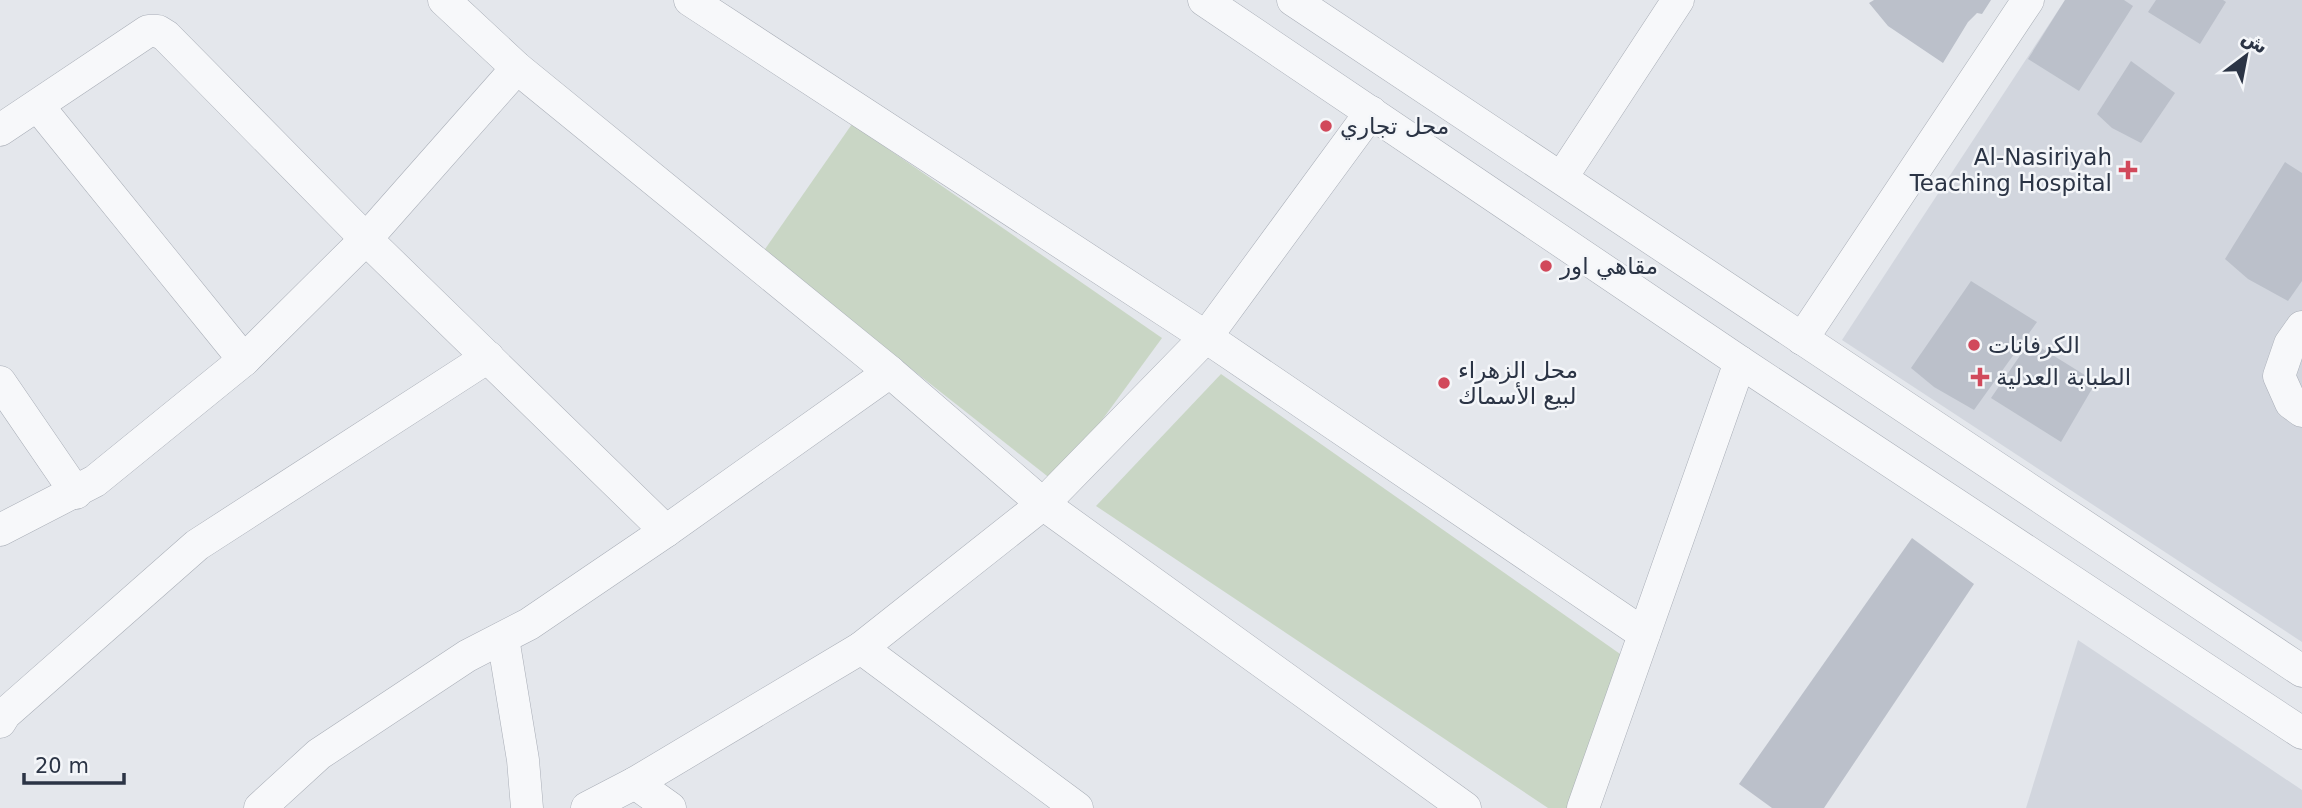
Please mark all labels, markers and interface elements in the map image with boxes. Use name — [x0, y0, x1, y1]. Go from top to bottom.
north arrow — [2211, 21, 2281, 91]
text: ش — [2238, 25, 2272, 59]
place label: محل تجاري — [1340, 113, 1449, 140]
marker: محل تجاري — [1318, 118, 1334, 134]
place label: Al-Nasiriyah Teaching Hospital — [1909, 144, 2112, 196]
marker: Al-Nasiriyah Teaching Hospital — [2118, 160, 2138, 180]
place label: مقاهي اور — [1559, 253, 1658, 280]
marker: مقاهي اور — [1538, 258, 1554, 274]
place label: الكرفانات — [1988, 332, 2080, 359]
marker: الكرفانات — [1966, 337, 1982, 353]
place label: محل الزهراء لبيع الأسماك — [1458, 357, 1578, 410]
place label: الطبابة العدلية — [1996, 364, 2131, 390]
marker: الطبابة العدلية — [1970, 367, 1990, 387]
marker: محل الزهراء لبيع الأسماك — [1436, 375, 1452, 391]
scale bar — [24, 742, 124, 786]
text: 20 m — [35, 754, 89, 778]

